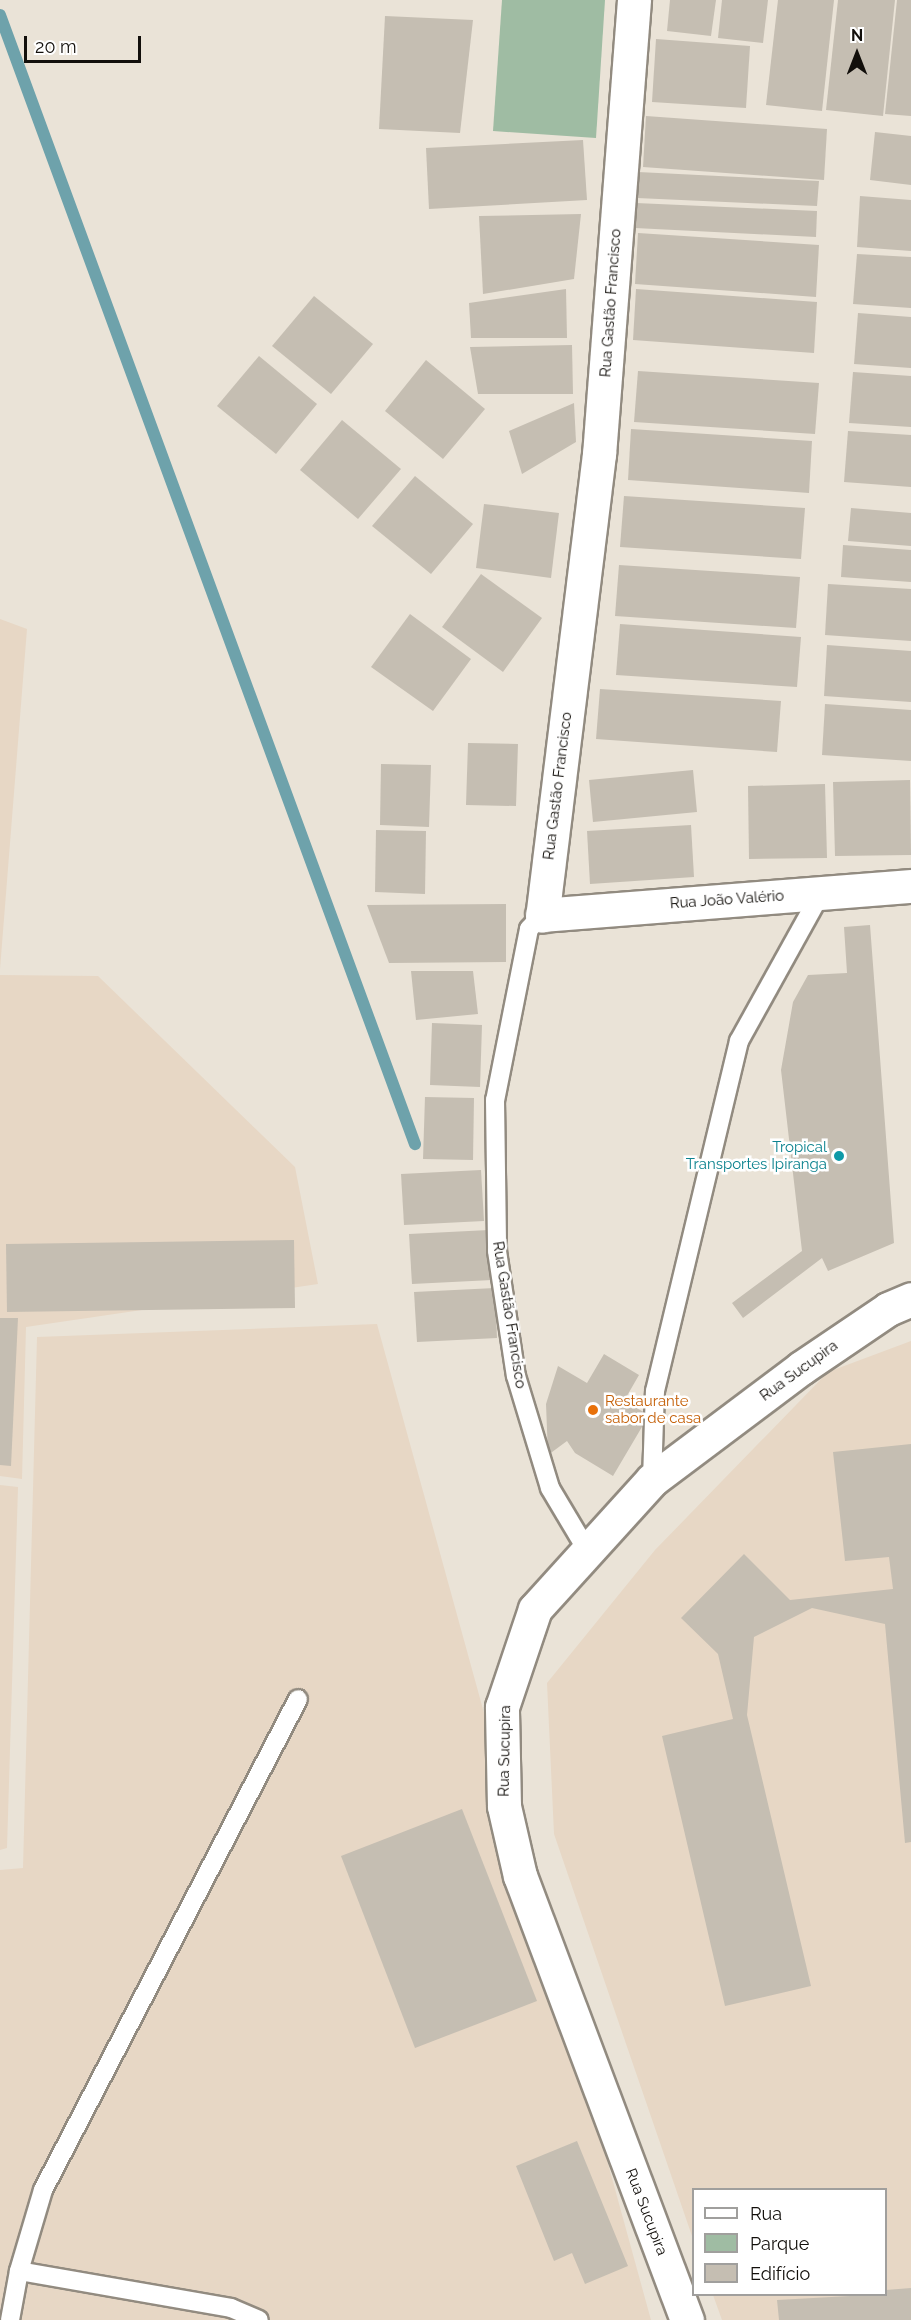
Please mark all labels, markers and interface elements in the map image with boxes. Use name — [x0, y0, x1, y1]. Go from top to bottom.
scale bar — [27, 24, 144, 62]
north arrow — [827, 24, 887, 84]
text: N — [851, 26, 863, 45]
text: 20 m — [35, 36, 77, 57]
street label: Rua Gastão Francisco — [597, 228, 625, 378]
street label: Rua Gastão Francisco — [540, 711, 576, 861]
street label: Rua João Valério — [669, 887, 785, 913]
place label: Tropical Transportes Ipiranga — [686, 1138, 827, 1173]
marker: Tropical Transportes Ipiranga — [832, 1149, 846, 1163]
street label: Rua Gastão Francisco — [488, 1240, 530, 1390]
street label: Rua Sucupira — [757, 1337, 841, 1405]
place label: Restaurante sabor de casa — [605, 1392, 701, 1427]
marker: Restaurante sabor de casa — [586, 1403, 600, 1417]
street label: Rua Sucupira — [495, 1705, 515, 1797]
street label: Rua Sucupira — [621, 2166, 671, 2258]
legend — [692, 2188, 887, 2296]
text: Rua — [750, 2203, 782, 2224]
text: Parque — [750, 2233, 809, 2254]
text: Edifício — [750, 2263, 810, 2284]

